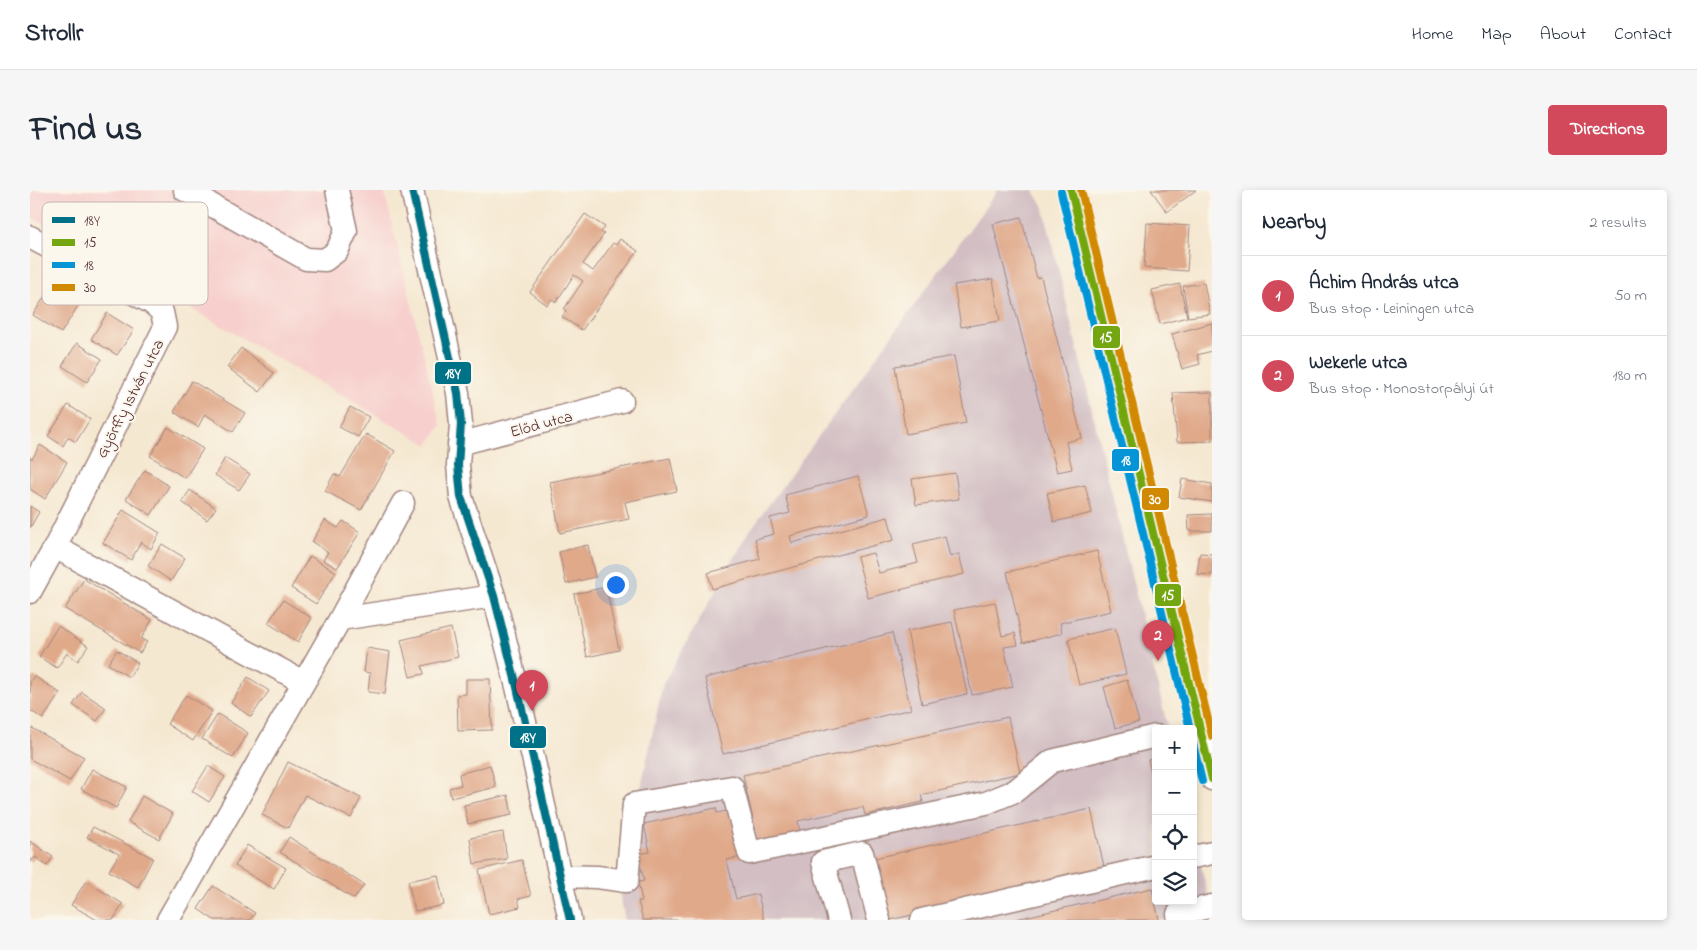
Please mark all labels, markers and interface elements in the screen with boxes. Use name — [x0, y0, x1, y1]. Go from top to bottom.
text: Strollr — [25, 17, 83, 52]
text: Home — [1412, 22, 1453, 48]
text: Map — [1481, 22, 1512, 48]
text: About — [1540, 22, 1586, 48]
text: Contact — [1614, 22, 1672, 48]
text: Find us — [30, 105, 142, 156]
button: Directions — [1548, 105, 1667, 155]
legend — [42, 202, 208, 305]
text: Nearby — [1262, 208, 1326, 238]
text: 18Y — [84, 211, 101, 232]
text: 2 results — [1589, 211, 1647, 235]
text: 15 — [84, 233, 96, 254]
text: 18 — [84, 256, 94, 277]
text: Áchim András utca — [1309, 270, 1459, 297]
text: 30 — [84, 278, 96, 299]
text: 1 — [1275, 284, 1281, 308]
text: 50 m — [1615, 284, 1647, 308]
text: Bus stop · Leiningen utca — [1309, 297, 1474, 321]
line badge: 15 — [1092, 325, 1121, 349]
text: 15 — [1100, 328, 1112, 349]
street label: Györffy István utca — [90, 335, 171, 463]
text: Wekerle utca — [1309, 350, 1407, 377]
line badge: 18Y — [434, 361, 472, 385]
text: 18Y — [445, 364, 462, 385]
text: 2 — [1274, 364, 1282, 388]
text: 180 m — [1613, 364, 1647, 388]
text: Bus stop · Monostorpályi út — [1309, 377, 1494, 401]
street label: Előd utca — [508, 405, 575, 445]
line badge: 18 — [1111, 448, 1140, 472]
text: 18 — [1121, 451, 1132, 472]
line badge: 30 — [1141, 487, 1170, 511]
text: 30 — [1148, 490, 1161, 511]
your location — [603, 572, 629, 598]
line badge: 15 — [1154, 583, 1182, 607]
text: 15 — [1162, 586, 1174, 607]
pin: 2 — [1142, 620, 1174, 661]
pin: 1 — [516, 670, 548, 711]
line badge: 18Y — [509, 725, 547, 749]
map controls — [1152, 725, 1197, 905]
button: + — [1152, 725, 1197, 770]
text: 18Y — [520, 728, 537, 749]
button: − — [1152, 770, 1197, 815]
button: locate — [1152, 815, 1197, 860]
button: layers — [1152, 860, 1197, 905]

